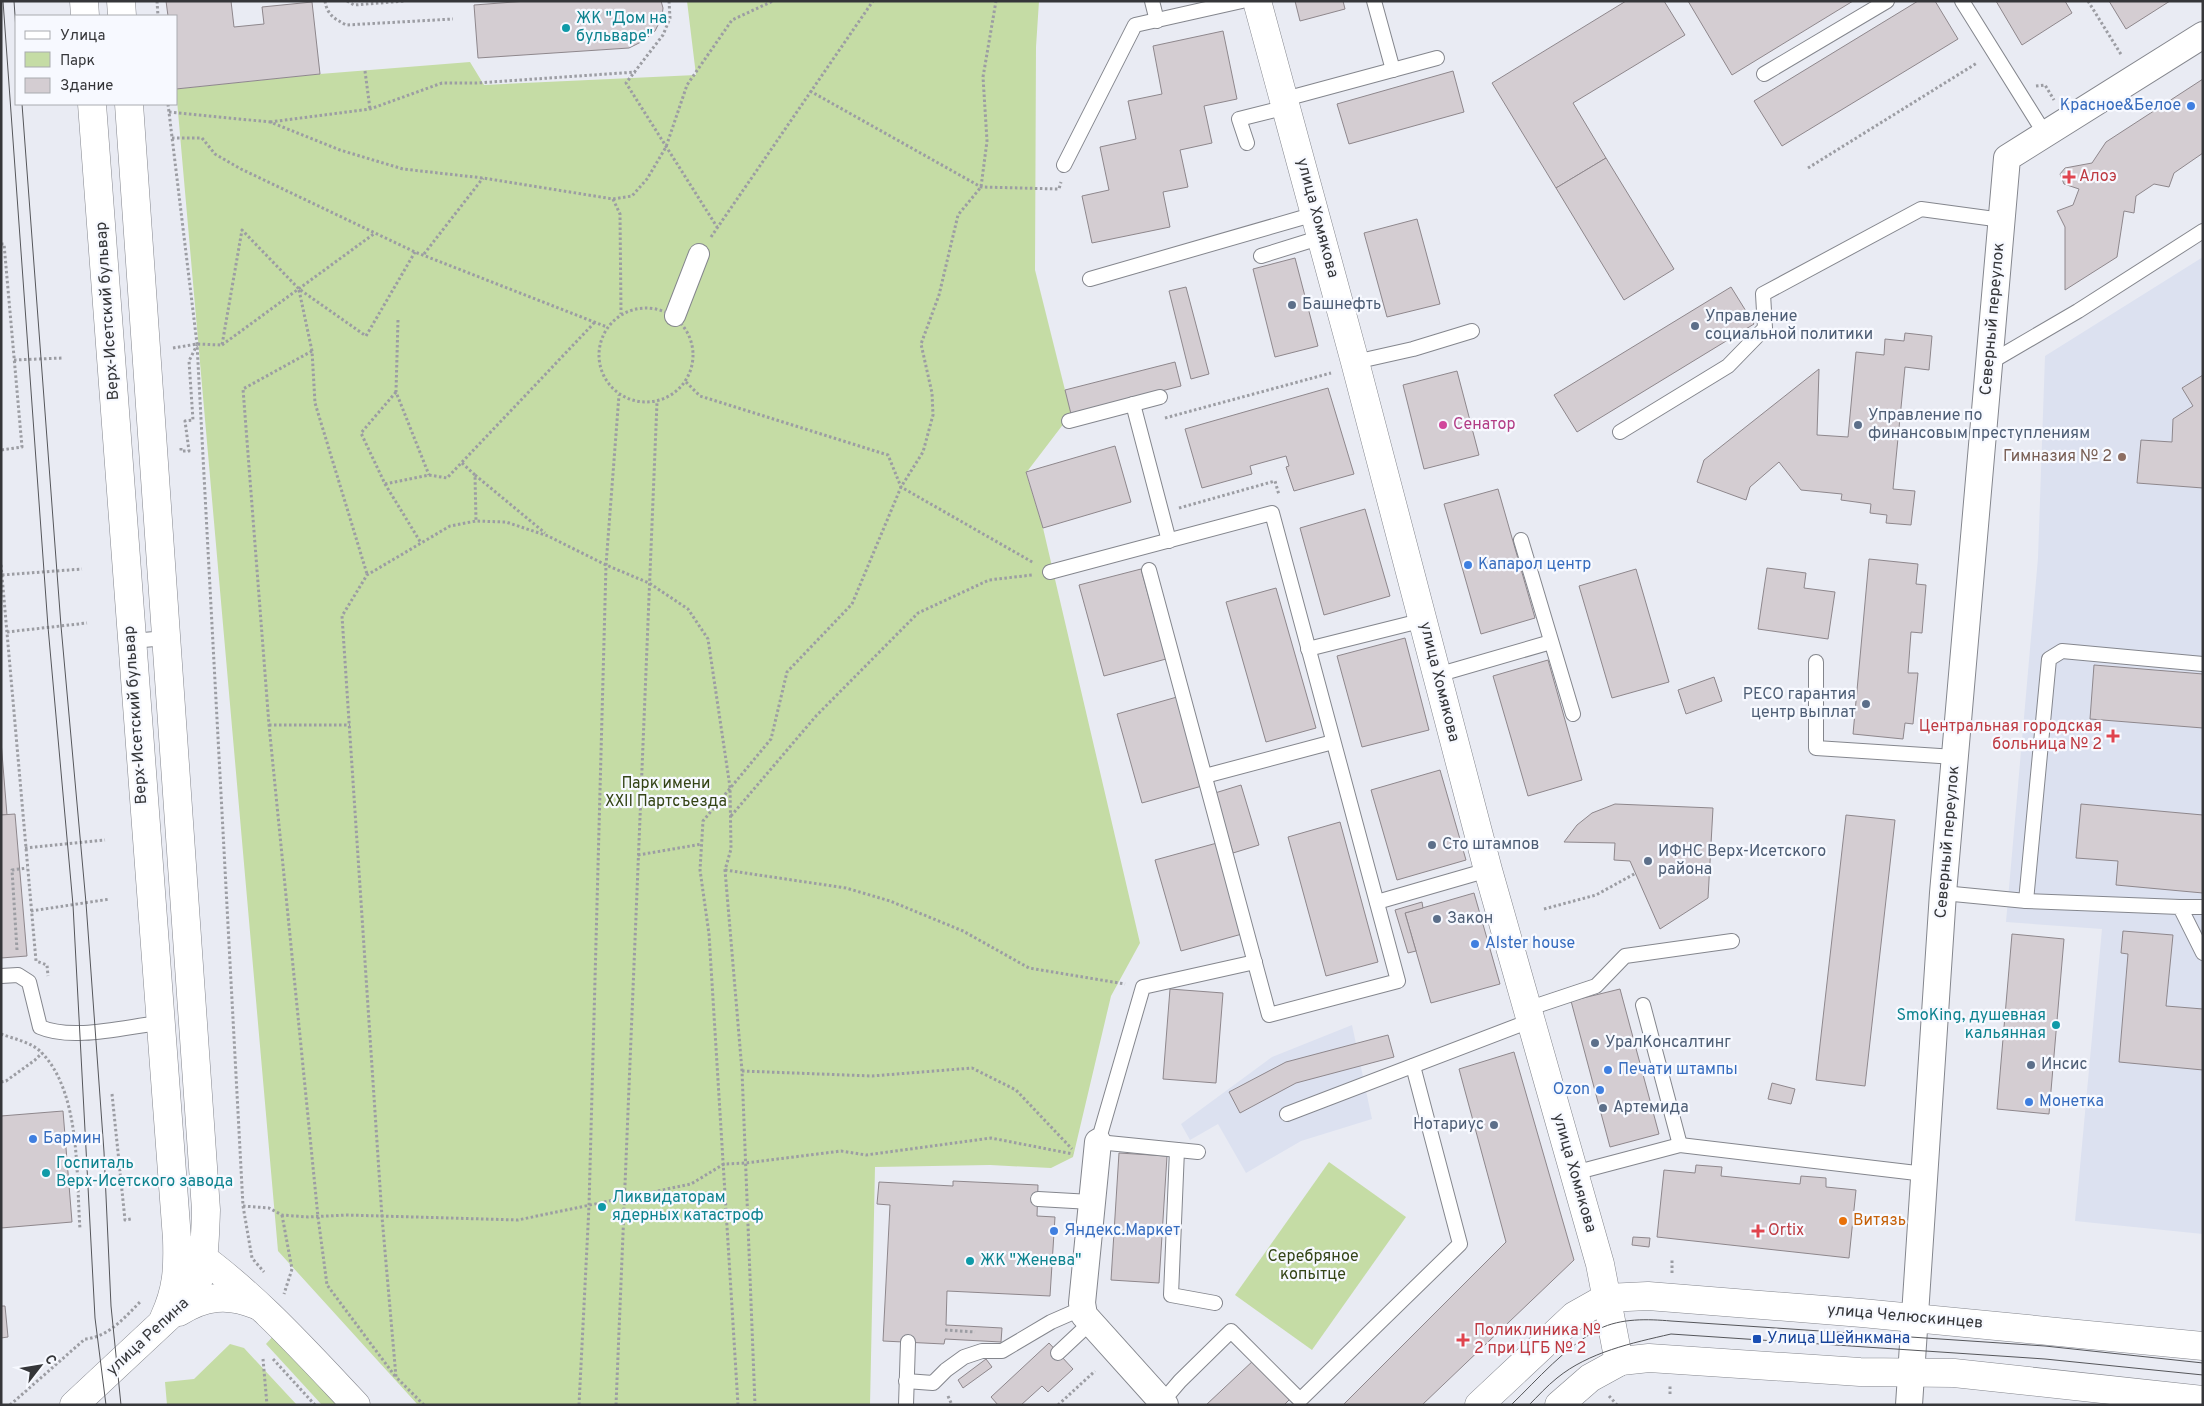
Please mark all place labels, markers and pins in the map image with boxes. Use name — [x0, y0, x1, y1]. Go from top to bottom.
place label: ЖК "Дом на бульваре" — [576, 9, 667, 47]
marker: ЖК "Дом на бульваре" — [560, 22, 572, 34]
place label: Красное&Белое — [2060, 96, 2181, 116]
marker: Красное&Белое — [2185, 100, 2197, 112]
place label: Алоэ — [2079, 167, 2117, 187]
marker: Алоэ — [2063, 171, 2075, 183]
place label: Башнефть — [1302, 295, 1381, 315]
marker: Башнефть — [1286, 299, 1298, 311]
place label: Управление социальной политики — [1705, 307, 1873, 345]
marker: Управление социальной политики — [1689, 320, 1701, 332]
place label: Управление по финансовым преступлениям — [1868, 406, 2090, 444]
place label: Сенатор — [1453, 415, 1516, 435]
marker: Сенатор — [1437, 419, 1449, 431]
marker: Управление по финансовым преступлениям — [1852, 419, 1864, 431]
place label: Гимназия № 2 — [2003, 447, 2112, 467]
marker: Гимназия № 2 — [2116, 451, 2128, 463]
place label: Капарол центр — [1478, 555, 1591, 575]
marker: Капарол центр — [1462, 559, 1474, 571]
place label: РЕСО гарантия центр выплат — [1743, 685, 1856, 723]
marker: РЕСО гарантия центр выплат — [1860, 698, 1872, 710]
place label: Центральная городская больница № 2 — [1919, 717, 2102, 755]
marker: Центральная городская больница № 2 — [2106, 729, 2120, 743]
place label: Сто штампов — [1442, 835, 1539, 855]
marker: Сто штампов — [1426, 839, 1438, 851]
place label: ИФНС Верх-Исетского района — [1658, 842, 1826, 880]
marker: ИФНС Верх-Исетского района — [1642, 855, 1654, 867]
place label: Закон — [1447, 909, 1493, 929]
marker: Закон — [1431, 913, 1443, 925]
place label: Alster house — [1485, 934, 1575, 954]
marker: Alster house — [1469, 938, 1481, 950]
place label: SmoKing, душевная кальянная — [1896, 1006, 2046, 1044]
marker: SmoKing, душевная кальянная — [2050, 1019, 2062, 1031]
place label: УралКонсалтинг — [1605, 1033, 1731, 1053]
marker: УралКонсалтинг — [1589, 1037, 1601, 1049]
place label: Инсис — [2041, 1055, 2087, 1075]
marker: Инсис — [2025, 1059, 2037, 1071]
place label: Печати штампы — [1618, 1060, 1738, 1080]
marker: Печати штампы — [1602, 1064, 1614, 1076]
place label: Ozon — [1553, 1080, 1590, 1100]
marker: Ozon — [1594, 1084, 1606, 1096]
place label: Монетка — [2039, 1092, 2104, 1112]
marker: Монетка — [2023, 1096, 2035, 1108]
place label: Артемида — [1613, 1098, 1689, 1118]
marker: Артемида — [1597, 1102, 1609, 1114]
place label: Нотариус — [1413, 1115, 1484, 1135]
marker: Нотариус — [1488, 1119, 1500, 1131]
place label: Бармин — [43, 1129, 101, 1149]
marker: Бармин — [27, 1133, 39, 1145]
place label: Госпиталь Верх-Исетского завода — [56, 1154, 233, 1192]
marker: Госпиталь Верх-Исетского завода — [40, 1167, 52, 1179]
place label: Ликвидаторам ядерных катастроф — [612, 1188, 764, 1226]
marker: Ликвидаторам ядерных катастроф — [596, 1201, 608, 1213]
place label: Витязь — [1853, 1211, 1906, 1231]
marker: Витязь — [1837, 1215, 1849, 1227]
place label: Яндекс.Маркет — [1064, 1221, 1180, 1241]
place label: Ortix — [1768, 1221, 1804, 1241]
marker: Яндекс.Маркет — [1048, 1225, 1060, 1237]
marker: Ortix — [1752, 1225, 1764, 1237]
place label: ЖК "Женева" — [980, 1251, 1081, 1271]
marker: ЖК "Женева" — [964, 1255, 976, 1267]
place label: Поликлиника № 2 при ЦГБ № 2 — [1474, 1321, 1601, 1359]
place label: Улица Шейнкмана — [1767, 1329, 1910, 1349]
marker: Поликлиника № 2 при ЦГБ № 2 — [1456, 1333, 1470, 1347]
marker: Улица Шейнкмана — [1751, 1333, 1763, 1345]

